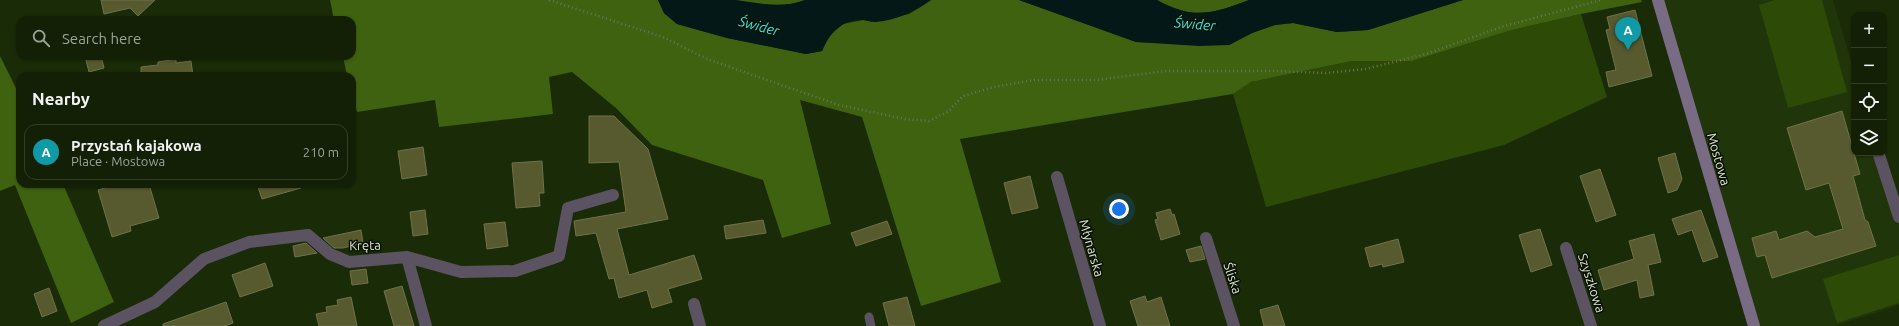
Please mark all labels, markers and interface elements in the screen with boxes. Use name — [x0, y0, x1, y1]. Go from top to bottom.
water label: Świder — [736, 12, 782, 39]
map controls — [1851, 12, 1887, 156]
button: + — [1851, 12, 1887, 48]
water label: Świder — [1173, 13, 1217, 34]
search box — [16, 16, 356, 60]
pin: A — [1615, 17, 1641, 50]
icon: search — [30, 27, 52, 49]
text: Search here — [62, 30, 141, 47]
button: − — [1851, 48, 1887, 84]
button: locate — [1851, 84, 1887, 120]
text: Nearby — [32, 89, 90, 108]
button: layers — [1851, 120, 1887, 156]
street label: Mostowa — [1705, 131, 1733, 187]
text: Przystań kajakowa — [71, 137, 202, 154]
text: A — [41, 145, 51, 159]
text: 210 m — [303, 145, 339, 159]
text: Place · Mostowa — [71, 154, 165, 168]
your location — [1109, 199, 1129, 219]
street label: Młynarska — [1077, 218, 1107, 278]
street label: Kręta — [349, 238, 381, 252]
street label: Szyszkowa — [1576, 252, 1608, 314]
street label: Śliska — [1221, 260, 1245, 296]

